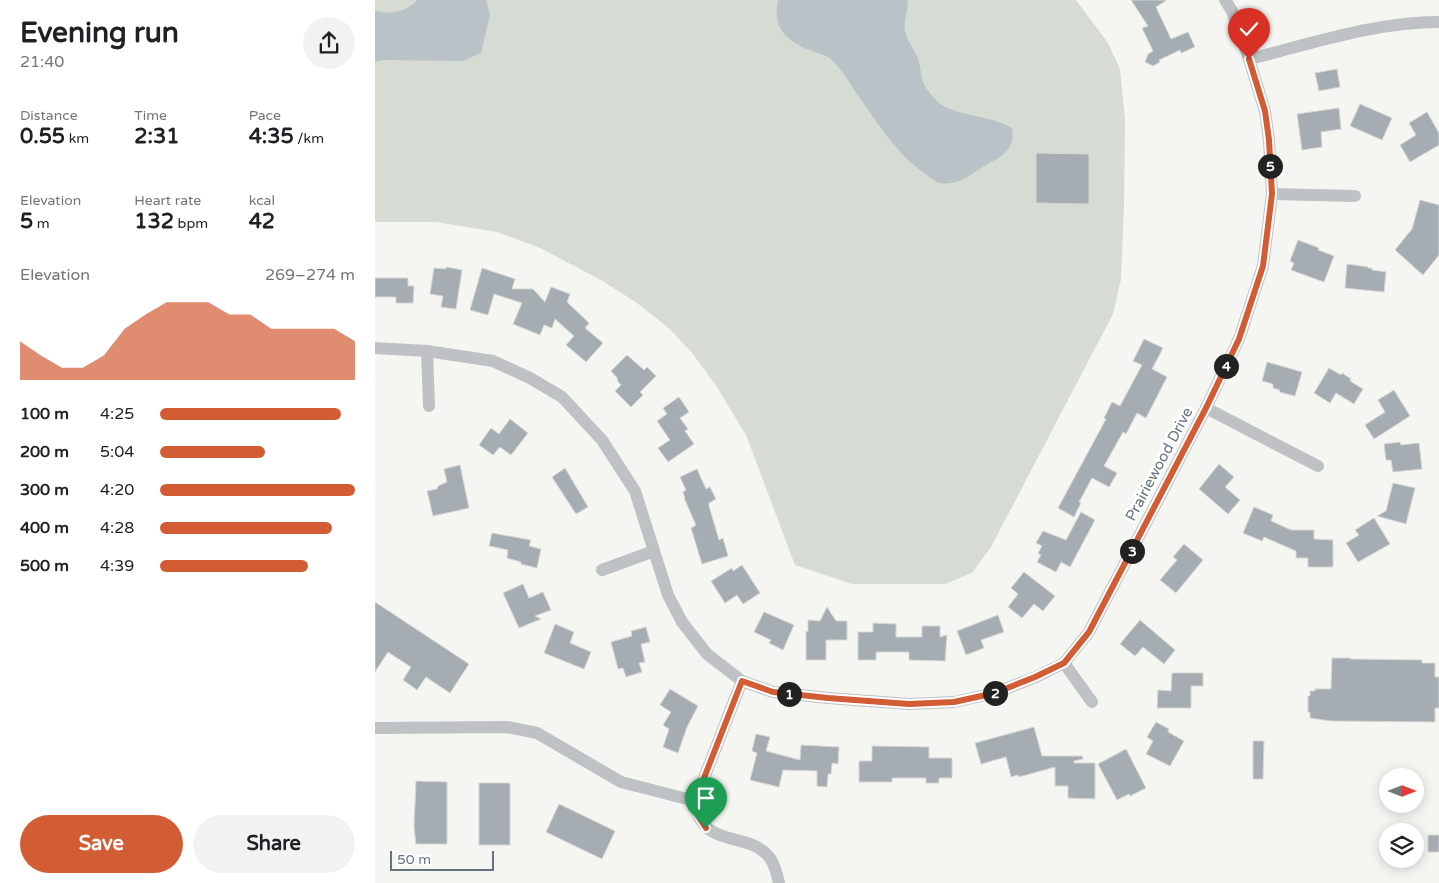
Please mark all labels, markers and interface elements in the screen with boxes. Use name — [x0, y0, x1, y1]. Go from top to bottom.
pin — [1228, 8, 1270, 59]
icon: check — [1235, 15, 1263, 43]
text: Evening run — [20, 16, 179, 50]
button: share — [303, 17, 355, 69]
text: 21:40 — [20, 52, 64, 72]
text: Distance — [20, 107, 78, 124]
text: Time — [134, 107, 167, 124]
text: Pace — [249, 107, 281, 124]
text: 0.55 — [20, 124, 65, 149]
text: 2:31 — [134, 124, 179, 149]
text: 4:35 — [249, 124, 294, 149]
text: km — [65, 130, 89, 147]
text: /km — [294, 130, 324, 147]
pin: 5 — [1257, 154, 1283, 178]
text: 5 — [1266, 158, 1275, 175]
text: Elevation — [20, 192, 81, 209]
text: Heart rate — [134, 192, 201, 209]
text: kcal — [249, 192, 275, 209]
text: 5 — [20, 209, 33, 234]
text: 132 — [134, 209, 174, 234]
text: 42 — [249, 209, 275, 234]
text: m — [33, 215, 50, 232]
text: bpm — [174, 215, 208, 232]
text: Elevation — [20, 265, 90, 285]
text: 269–274 m — [265, 265, 355, 285]
pin: 4 — [1213, 354, 1239, 378]
text: 4 — [1222, 358, 1231, 375]
text: 100 m — [20, 404, 69, 424]
text: 4:25 — [100, 404, 134, 424]
street label: Prairiewood Drive — [1121, 404, 1197, 524]
text: 200 m — [20, 442, 69, 462]
text: 5:04 — [100, 442, 134, 462]
text: 300 m — [20, 480, 69, 500]
text: 4:20 — [100, 480, 134, 500]
text: 400 m — [20, 518, 69, 538]
text: 4:28 — [100, 518, 134, 538]
pin: 3 — [1119, 538, 1145, 564]
text: 3 — [1128, 543, 1137, 560]
text: 500 m — [20, 556, 69, 576]
text: 4:39 — [100, 556, 134, 576]
pin: 2 — [983, 680, 1007, 706]
pin: 1 — [777, 682, 801, 706]
text: 2 — [991, 685, 1000, 702]
text: 1 — [785, 686, 794, 703]
north arrow — [1379, 768, 1424, 812]
map controls — [1379, 768, 1424, 868]
pin — [685, 777, 727, 828]
icon: arrive — [692, 784, 720, 812]
button: Save — [20, 815, 183, 873]
button: Share — [193, 815, 355, 873]
button: layers — [1379, 823, 1424, 868]
scale bar — [390, 848, 494, 871]
text: 50 m — [397, 851, 431, 868]

